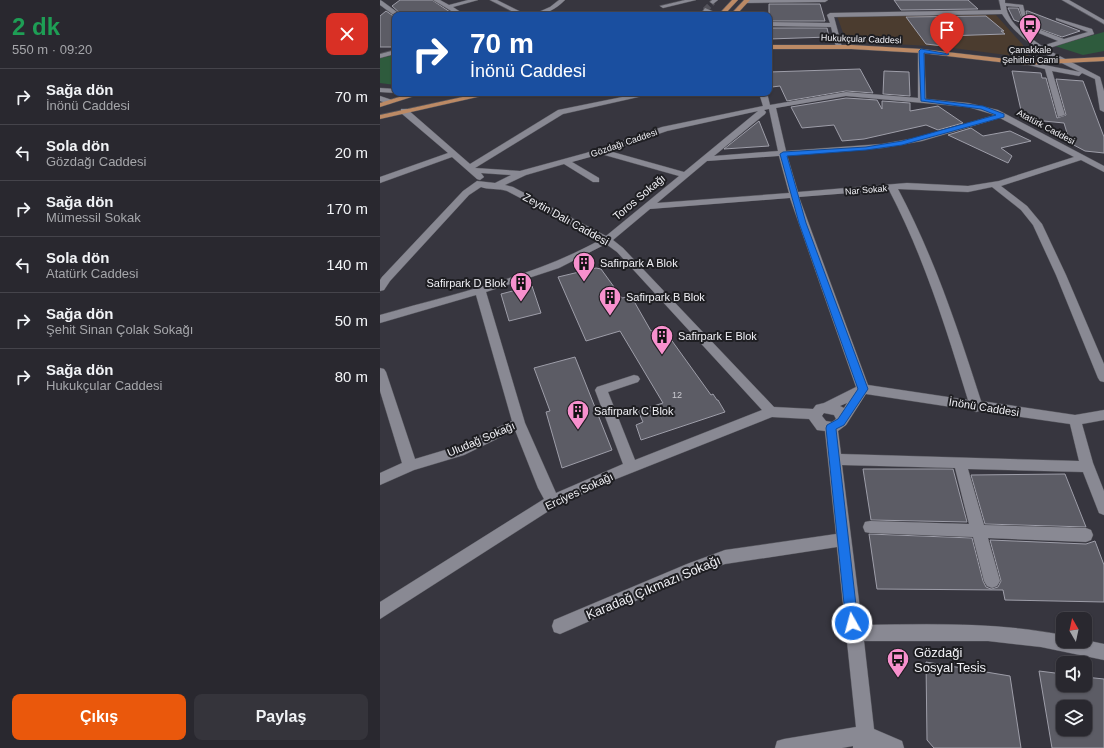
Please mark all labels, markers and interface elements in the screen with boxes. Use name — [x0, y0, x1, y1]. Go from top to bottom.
bus stop icon: Çanakkale Şehitleri Cami — [1017, 12, 1043, 45]
text: 2 dk — [12, 13, 60, 40]
button: close — [326, 13, 368, 55]
pin — [930, 13, 964, 54]
icon: arrive — [936, 19, 958, 41]
icon: right — [404, 28, 456, 80]
text: 70 m — [470, 28, 534, 59]
street label: Hukukçular Caddesi — [821, 33, 901, 45]
text: 550 m · 09:20 — [12, 42, 92, 57]
place label: Çanakkale Şehitleri Cami — [1002, 45, 1058, 65]
text: İnönü Caddesi — [470, 61, 586, 81]
text: Sağa dön — [46, 81, 114, 98]
icon: right — [12, 86, 34, 108]
text: 70 m — [335, 88, 368, 105]
text: İnönü Caddesi — [46, 98, 130, 113]
street label: Atatürk Caddesi — [1015, 108, 1077, 146]
street label: Gözdağı Caddesi — [589, 127, 659, 159]
text: Sola dön — [46, 137, 109, 154]
icon: left — [12, 142, 34, 164]
text: 20 m — [335, 144, 368, 161]
text: Gözdağı Caddesi — [46, 154, 146, 169]
street label: Toros Sokağı — [611, 172, 667, 222]
street label: Nar Sokak — [845, 183, 888, 197]
street label: Zeytin Dalı Caddesi — [521, 190, 611, 248]
text: Sağa dön — [46, 193, 114, 210]
icon: right — [12, 198, 34, 220]
text: 170 m — [326, 200, 368, 217]
text: Mümessil Sokak — [46, 210, 141, 225]
text: Sola dön — [46, 249, 109, 266]
building icon: Safirpark A Blok — [571, 250, 597, 283]
icon: left — [12, 254, 34, 276]
text: 140 m — [326, 256, 368, 273]
place label: Safirpark A Blok — [600, 257, 678, 269]
text: Atatürk Caddesi — [46, 266, 139, 281]
building icon: Safirpark D Blok — [508, 270, 534, 303]
place label: Safirpark D Blok — [427, 277, 506, 289]
building icon: Safirpark B Blok — [597, 284, 623, 317]
place label: Safirpark B Blok — [626, 291, 705, 303]
text: Sağa dön — [46, 305, 114, 322]
icon: right — [12, 310, 34, 332]
text: 50 m — [335, 312, 368, 329]
text: Şehit Sinan Çolak Sokağı — [46, 322, 193, 337]
building icon: Safirpark E Blok — [649, 323, 675, 356]
place label: Safirpark E Blok — [678, 330, 757, 342]
text: Sağa dön — [46, 361, 114, 378]
icon: right — [12, 366, 34, 388]
text: 80 m — [335, 368, 368, 385]
text: Hukukçular Caddesi — [46, 378, 162, 393]
house number: 12 — [672, 390, 682, 400]
street label: İnönü Caddesi — [948, 396, 1020, 418]
building icon: Safirpark C Blok — [565, 398, 591, 431]
place label: Safirpark C Blok — [594, 405, 674, 417]
street label: Uludağ Sokağı — [445, 419, 517, 459]
street label: Erciyes Sokağı — [543, 470, 615, 512]
street label: Karadağ Çıkmazı Sokağı — [584, 552, 723, 623]
position arrow — [831, 602, 873, 644]
north arrow — [1056, 612, 1092, 648]
map controls — [1056, 612, 1092, 736]
place label: Gözdaği Sosyal Tesi̇s — [914, 645, 987, 675]
bus stop icon: Gözdaği Sosyal Tesi̇s — [885, 646, 911, 679]
button: sound — [1056, 656, 1092, 692]
button: Çıkış — [12, 694, 186, 740]
button: Paylaş — [194, 694, 368, 740]
button: layers — [1056, 700, 1092, 736]

